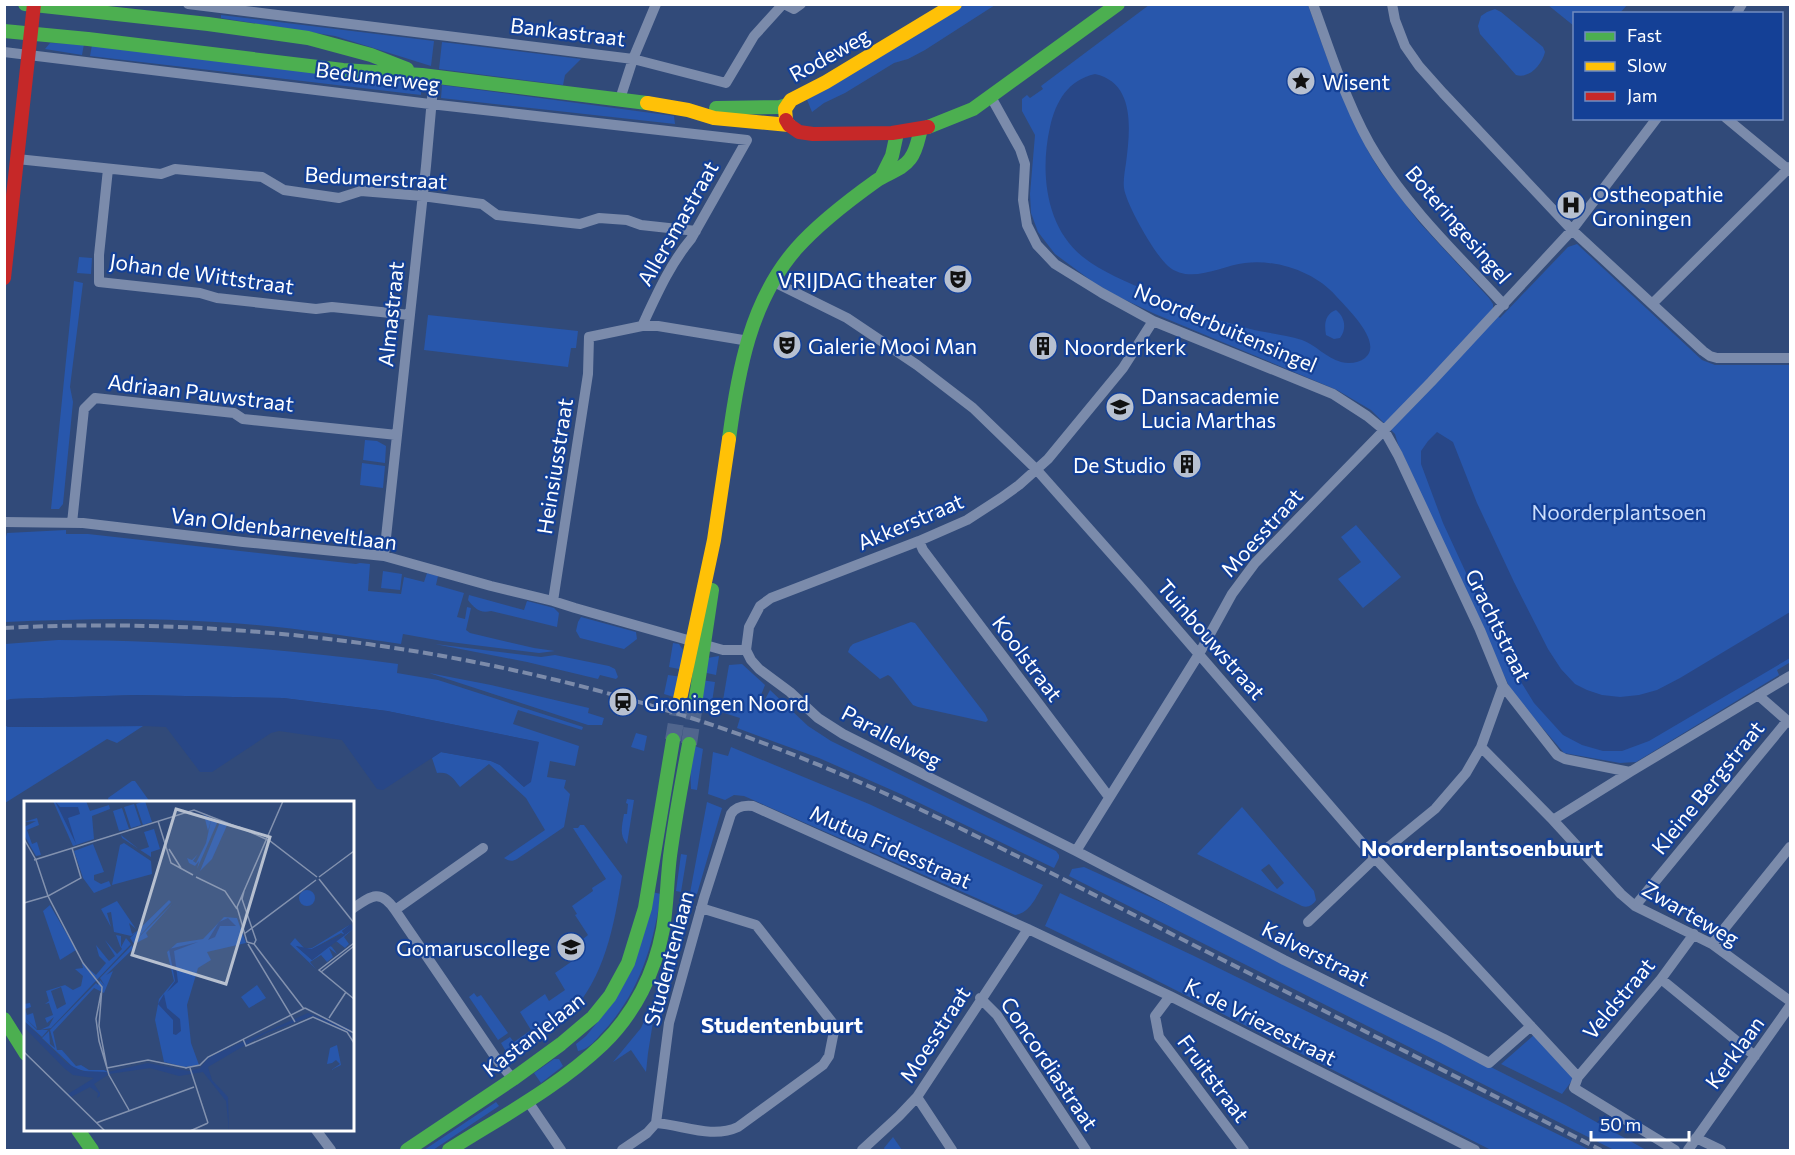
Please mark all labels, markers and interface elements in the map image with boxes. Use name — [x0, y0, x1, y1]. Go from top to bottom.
street label: Bankastraat — [509, 12, 627, 50]
legend — [1573, 12, 1783, 120]
street label: Rodeweg — [785, 22, 873, 86]
text: Fast — [1627, 24, 1662, 46]
text: Slow — [1627, 54, 1667, 76]
street label: Bedumerweg — [314, 56, 442, 96]
place icon: Wisent — [1285, 65, 1317, 97]
place label: Wisent — [1322, 69, 1390, 94]
text: Jam — [1627, 84, 1657, 106]
street label: Allersmastraat — [631, 156, 723, 290]
street label: Boteringesingel — [1401, 160, 1517, 288]
street label: Bedumerstraat — [304, 161, 448, 193]
place label: Ostheopathie Groningen — [1592, 181, 1723, 230]
hospital icon: Ostheopathie Groningen — [1555, 189, 1587, 221]
street label: Johan de Wittstraat — [108, 248, 296, 298]
street label: Almastraat — [372, 260, 408, 368]
theatre icon: VRIJDAG theater — [942, 263, 974, 295]
place label: VRIJDAG theater — [778, 267, 937, 292]
street label: Noorderbuitensingel — [1131, 277, 1321, 377]
theatre icon: Galerie Mooi Man — [771, 329, 803, 361]
building icon: Noorderkerk — [1027, 330, 1059, 362]
place label: Galerie Mooi Man — [808, 333, 977, 358]
place label: Noorderkerk — [1064, 334, 1186, 359]
street label: Adriaan Pauwstraat — [106, 368, 296, 416]
place label: Dansacademie Lucia Marthas — [1141, 383, 1279, 432]
school or university icon: Dansacademie Lucia Marthas — [1104, 391, 1136, 423]
street label: Heinsiusstraat — [531, 396, 577, 536]
building icon: De Studio — [1171, 448, 1203, 480]
place label: De Studio — [1073, 452, 1166, 477]
street label: Moesstraat — [1215, 483, 1307, 581]
street label: Akkerstraat — [853, 487, 967, 555]
park label: Noorderplantsoen — [1531, 499, 1707, 524]
street label: Van Oldenbarneveltlaan — [170, 502, 398, 554]
street label: Grachtstraat — [1461, 564, 1537, 686]
street label: Tuinbouwstraat — [1153, 574, 1271, 704]
street label: Koolstraat — [988, 610, 1068, 706]
station icon: Groningen Noord — [607, 686, 639, 718]
place label: Groningen Noord — [644, 690, 809, 715]
street label: Parallelweg — [838, 699, 946, 773]
street label: Kleine Bergstraat — [1646, 715, 1768, 859]
street label: Mutua Fidesstraat — [806, 799, 976, 893]
inset map — [24, 801, 354, 1131]
district label: Noorderplantsoenbuurt — [1361, 834, 1603, 861]
street label: Zwarteweg — [1638, 875, 1744, 951]
street label: Studentenlaan — [638, 888, 698, 1028]
street label: Kalverstraat — [1258, 915, 1374, 991]
school or university icon: Gomaruscollege — [555, 931, 587, 963]
place label: Gomaruscollege — [396, 935, 550, 960]
street label: Veldstraat — [1577, 952, 1659, 1044]
street label: K. de Vriezestraat — [1181, 972, 1341, 1070]
street label: Moesstraat — [894, 981, 974, 1087]
street label: Kastanjelaan — [477, 987, 589, 1081]
street label: Concordiastraat — [996, 992, 1104, 1134]
district label: Studentenbuurt — [701, 1011, 863, 1038]
street label: Kerklaan — [1699, 1011, 1769, 1093]
street label: Fruitstraat — [1173, 1029, 1255, 1127]
scale bar — [1591, 1104, 1688, 1142]
text: 50 m — [1600, 1113, 1641, 1135]

